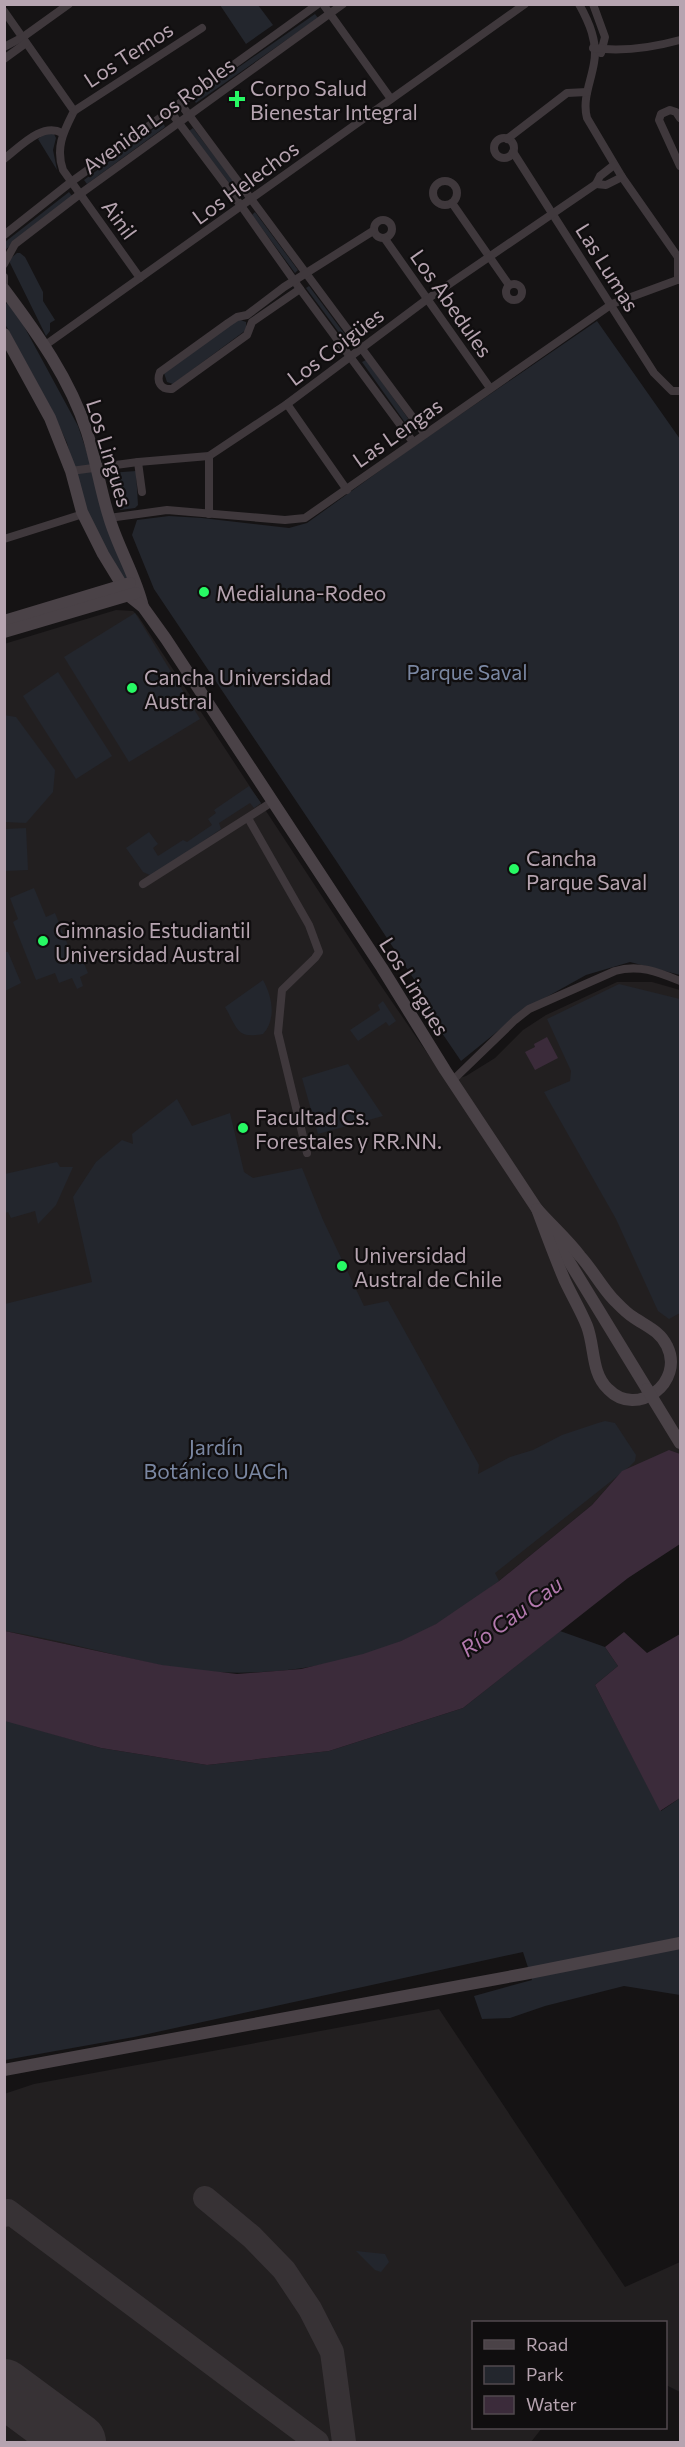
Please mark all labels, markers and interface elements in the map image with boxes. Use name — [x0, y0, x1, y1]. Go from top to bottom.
street label: Los Temos — [79, 16, 177, 92]
street label: Avenida Los Robles — [77, 51, 239, 179]
place label: Corpo Salud Bienestar Integral — [250, 75, 418, 124]
marker: Corpo Salud Bienestar Integral — [228, 90, 246, 108]
street label: Los Helechos — [187, 135, 303, 229]
street label: Ainil — [97, 194, 143, 244]
street label: Las Lumas — [571, 218, 645, 316]
street label: Los Abedules — [406, 244, 498, 362]
street label: Los Coigües — [282, 302, 388, 390]
street label: Las Lengas — [347, 392, 447, 472]
street label: Los Lingues — [82, 396, 138, 510]
place label: Medialuna-Rodeo — [216, 580, 386, 605]
marker: Medialuna-Rodeo — [197, 585, 211, 599]
park label: Parque Saval — [406, 659, 528, 684]
place label: Cancha Universidad Austral — [144, 664, 331, 713]
marker: Cancha Universidad Austral — [125, 681, 139, 695]
place label: Cancha Parque Saval — [526, 845, 647, 894]
marker: Cancha Parque Saval — [507, 862, 521, 876]
place label: Gimnasio Estudiantil Universidad Austral — [55, 917, 251, 966]
street label: Los Lingues — [375, 932, 455, 1040]
marker: Gimnasio Estudiantil Universidad Austral — [36, 934, 50, 948]
place label: Facultad Cs. Forestales y RR.NN. — [255, 1104, 442, 1153]
marker: Facultad Cs. Forestales y RR.NN. — [236, 1121, 250, 1135]
place label: Universidad Austral de Chile — [354, 1242, 502, 1291]
marker: Universidad Austral de Chile — [335, 1259, 349, 1273]
park label: Jardín Botánico UACh — [144, 1434, 288, 1483]
water label: Río Cau Cau — [455, 1570, 567, 1662]
legend — [472, 2321, 667, 2429]
text: Road — [526, 2333, 568, 2355]
text: Park — [526, 2363, 564, 2385]
text: Water — [526, 2393, 577, 2415]

